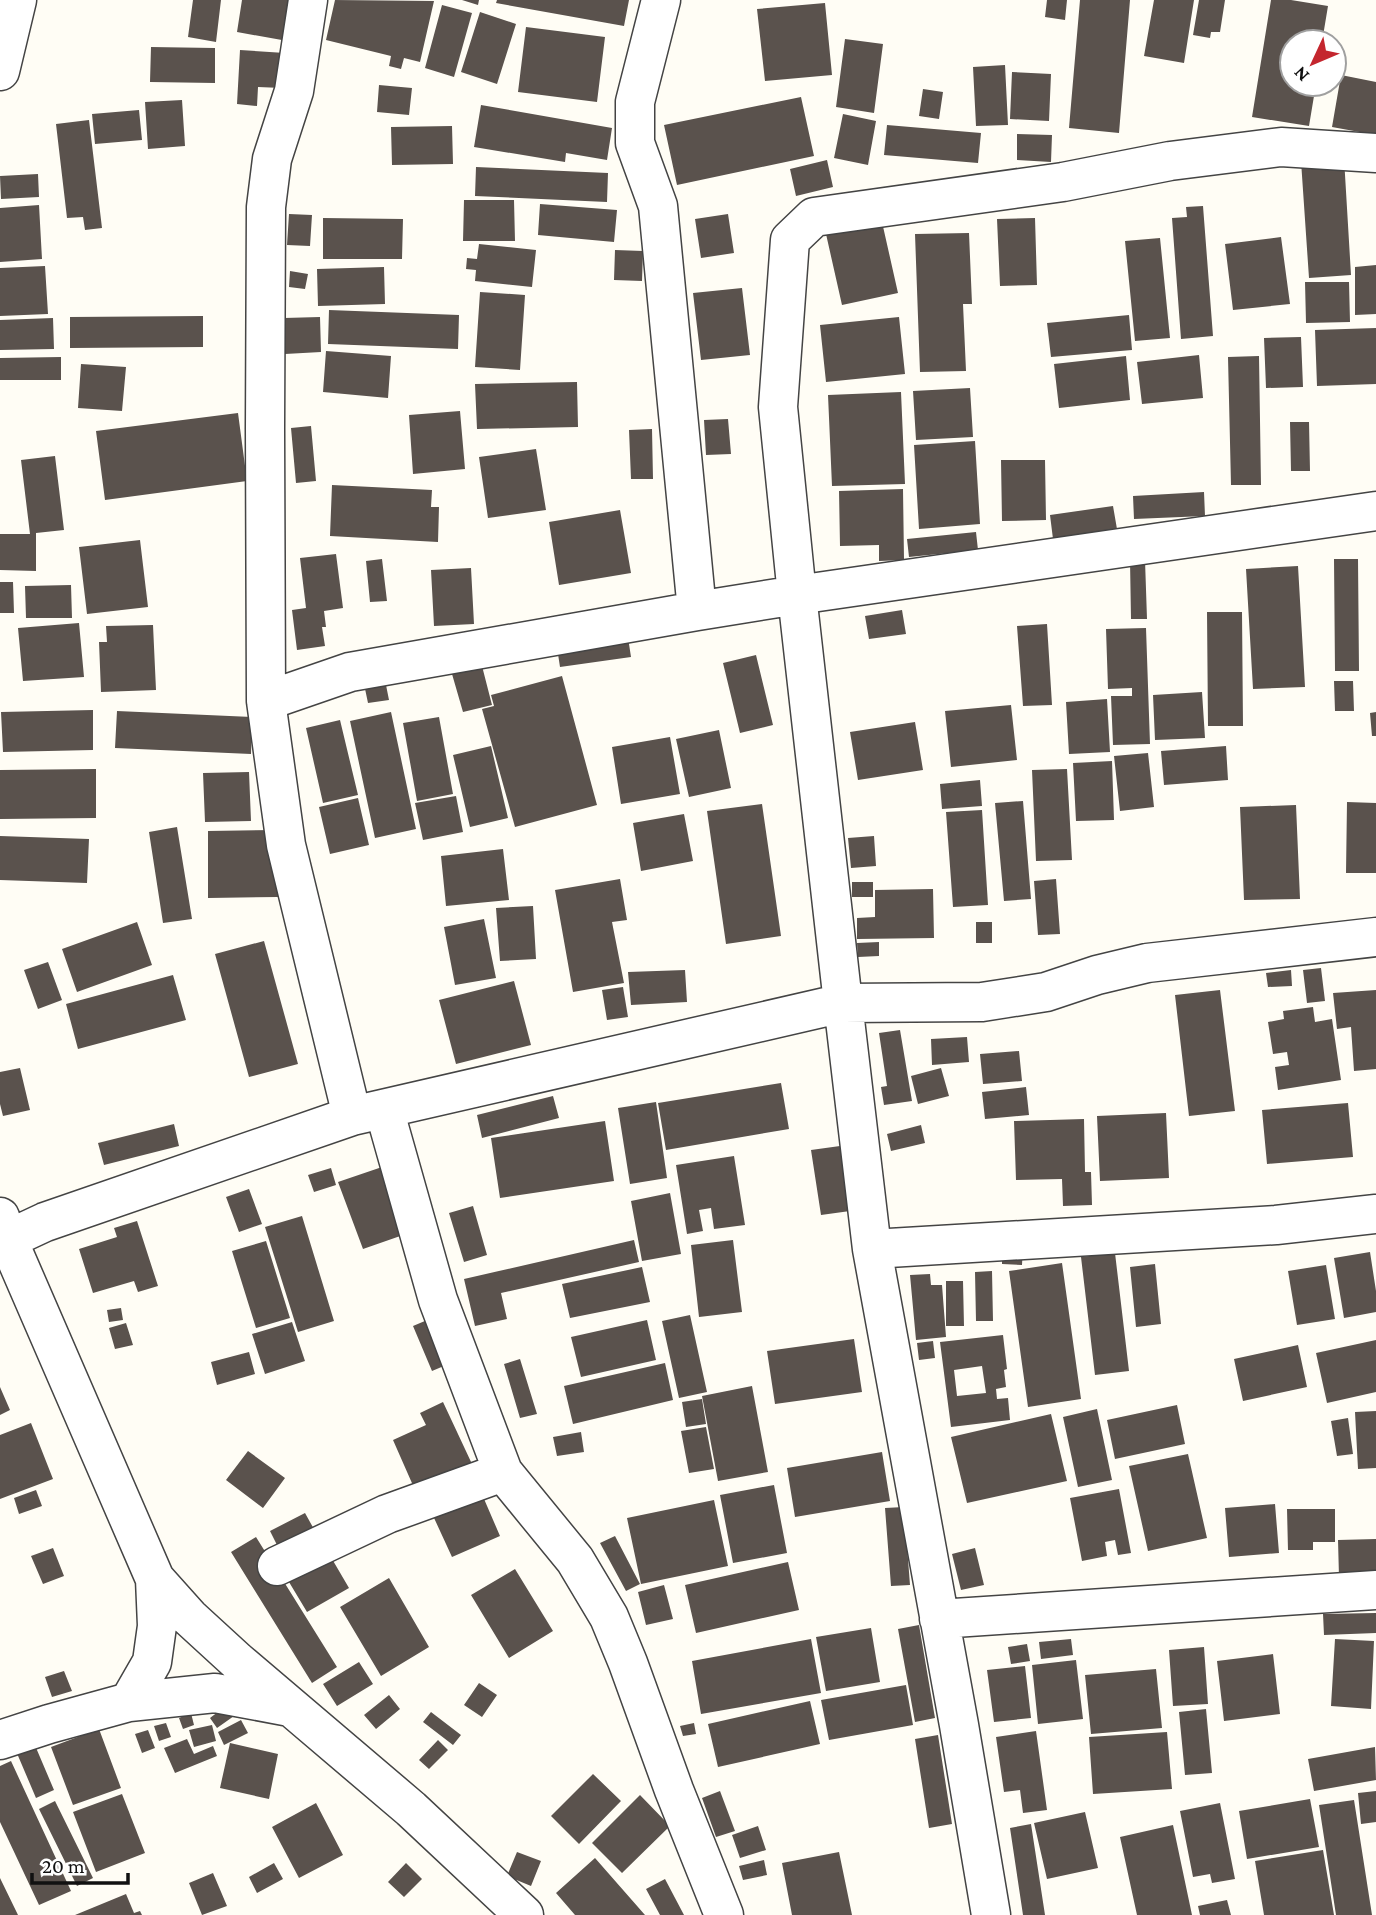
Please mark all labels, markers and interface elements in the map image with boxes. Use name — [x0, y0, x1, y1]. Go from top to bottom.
north arrow — [1278, 28, 1348, 98]
text: N — [1289, 62, 1313, 86]
scale bar — [32, 1842, 128, 1886]
text: 20 m — [42, 1854, 85, 1878]

